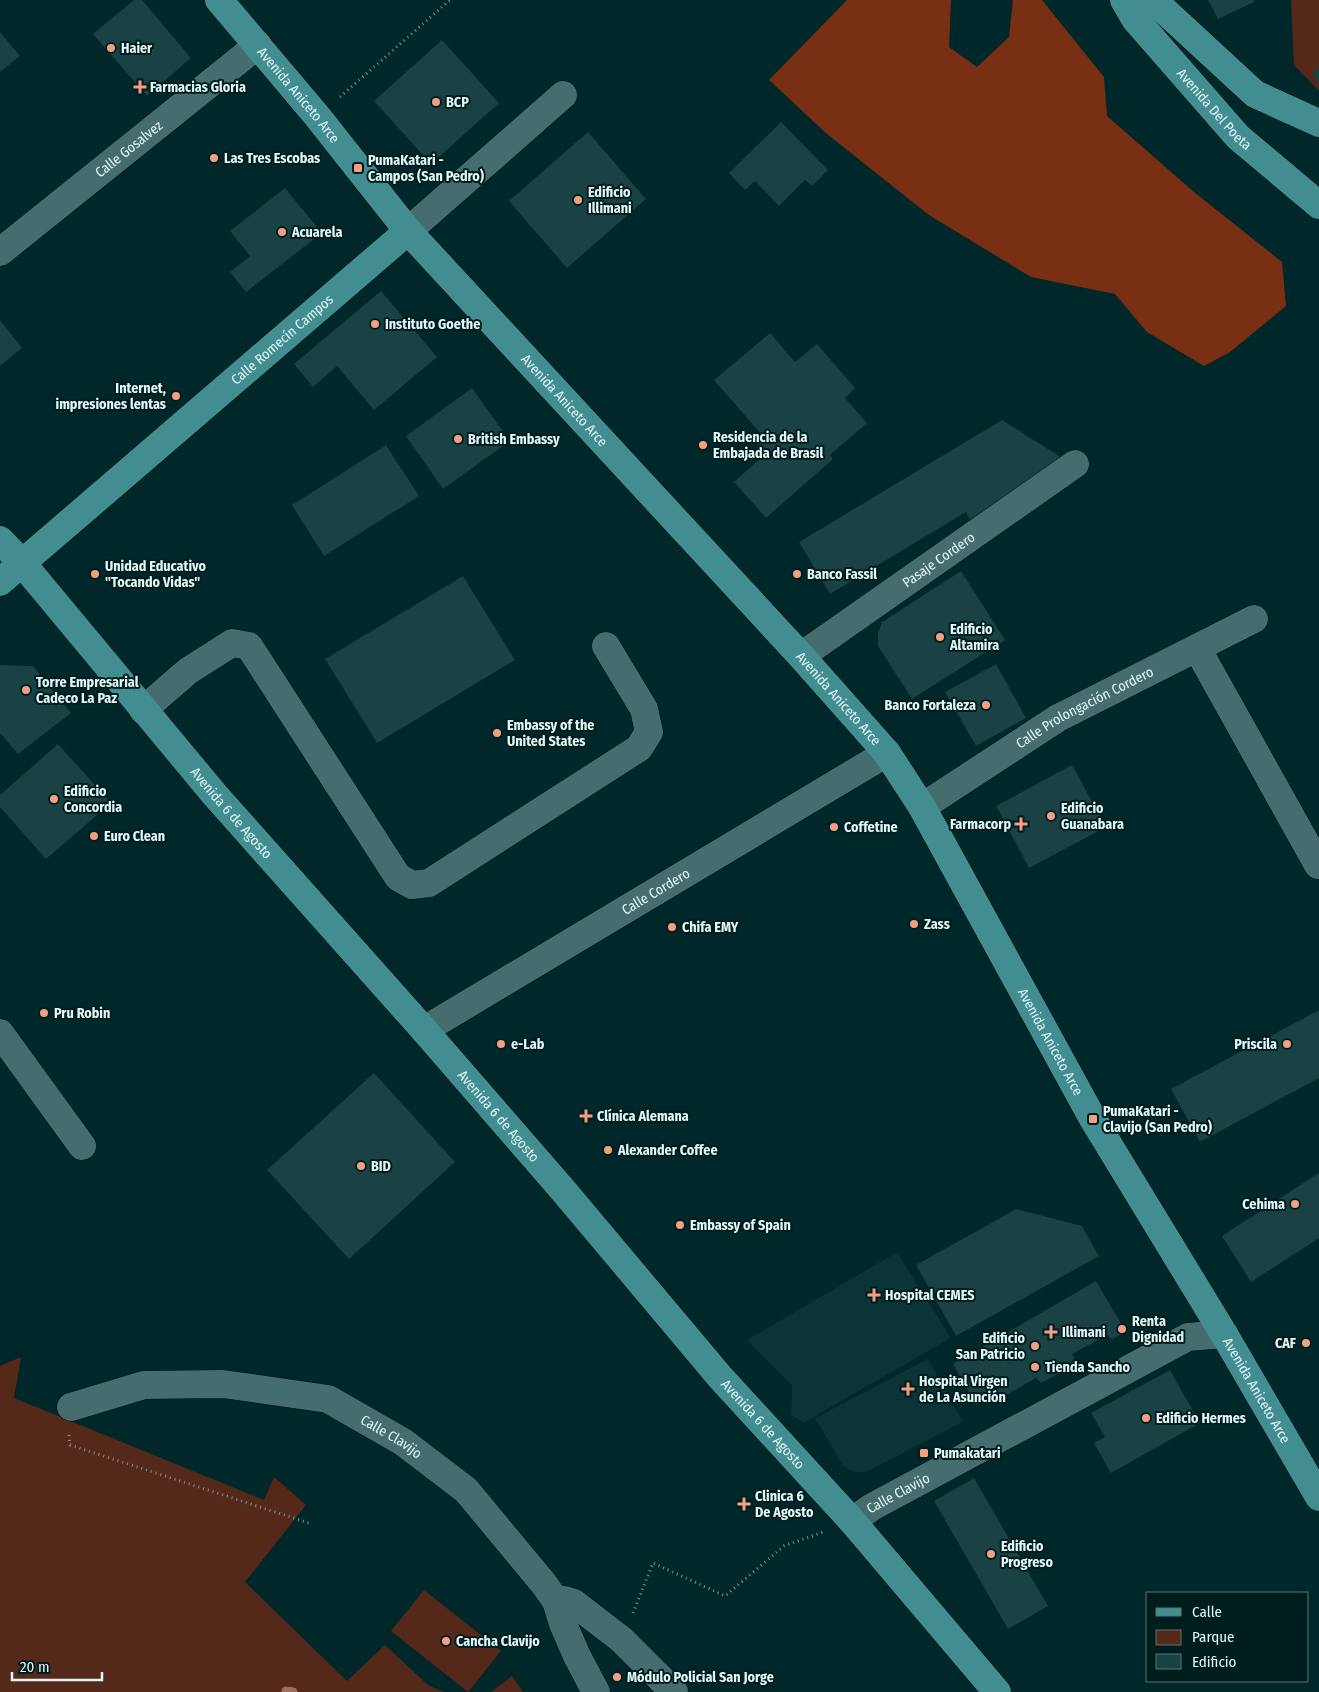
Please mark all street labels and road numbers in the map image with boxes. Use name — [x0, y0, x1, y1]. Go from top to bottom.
street label: Avenida Aniceto Arce — [254, 44, 343, 147]
street label: Avenida Del Poeta — [1173, 65, 1255, 154]
street label: Calle Gosalvez — [92, 117, 166, 181]
street label: Calle Romecín Campos — [228, 291, 337, 388]
street label: Avenida Aniceto Arce — [517, 351, 611, 450]
street label: Pasaje Cordero — [899, 529, 978, 591]
street label: Avenida Aniceto Arce — [792, 648, 884, 749]
street label: Calle Prolongación Cordero — [1013, 663, 1156, 752]
street label: Avenida 6 de Agosto — [187, 764, 276, 863]
street label: Calle Cordero — [619, 865, 693, 919]
street label: Avenida Aniceto Arce — [1014, 985, 1086, 1099]
street label: Avenida 6 de Agosto — [454, 1067, 543, 1166]
street label: Avenida Aniceto Arce — [1219, 1335, 1294, 1447]
street label: Avenida 6 de Agosto — [717, 1376, 808, 1473]
street label: Calle Clavijo — [357, 1411, 425, 1462]
street label: Calle Clavijo — [863, 1470, 933, 1517]

